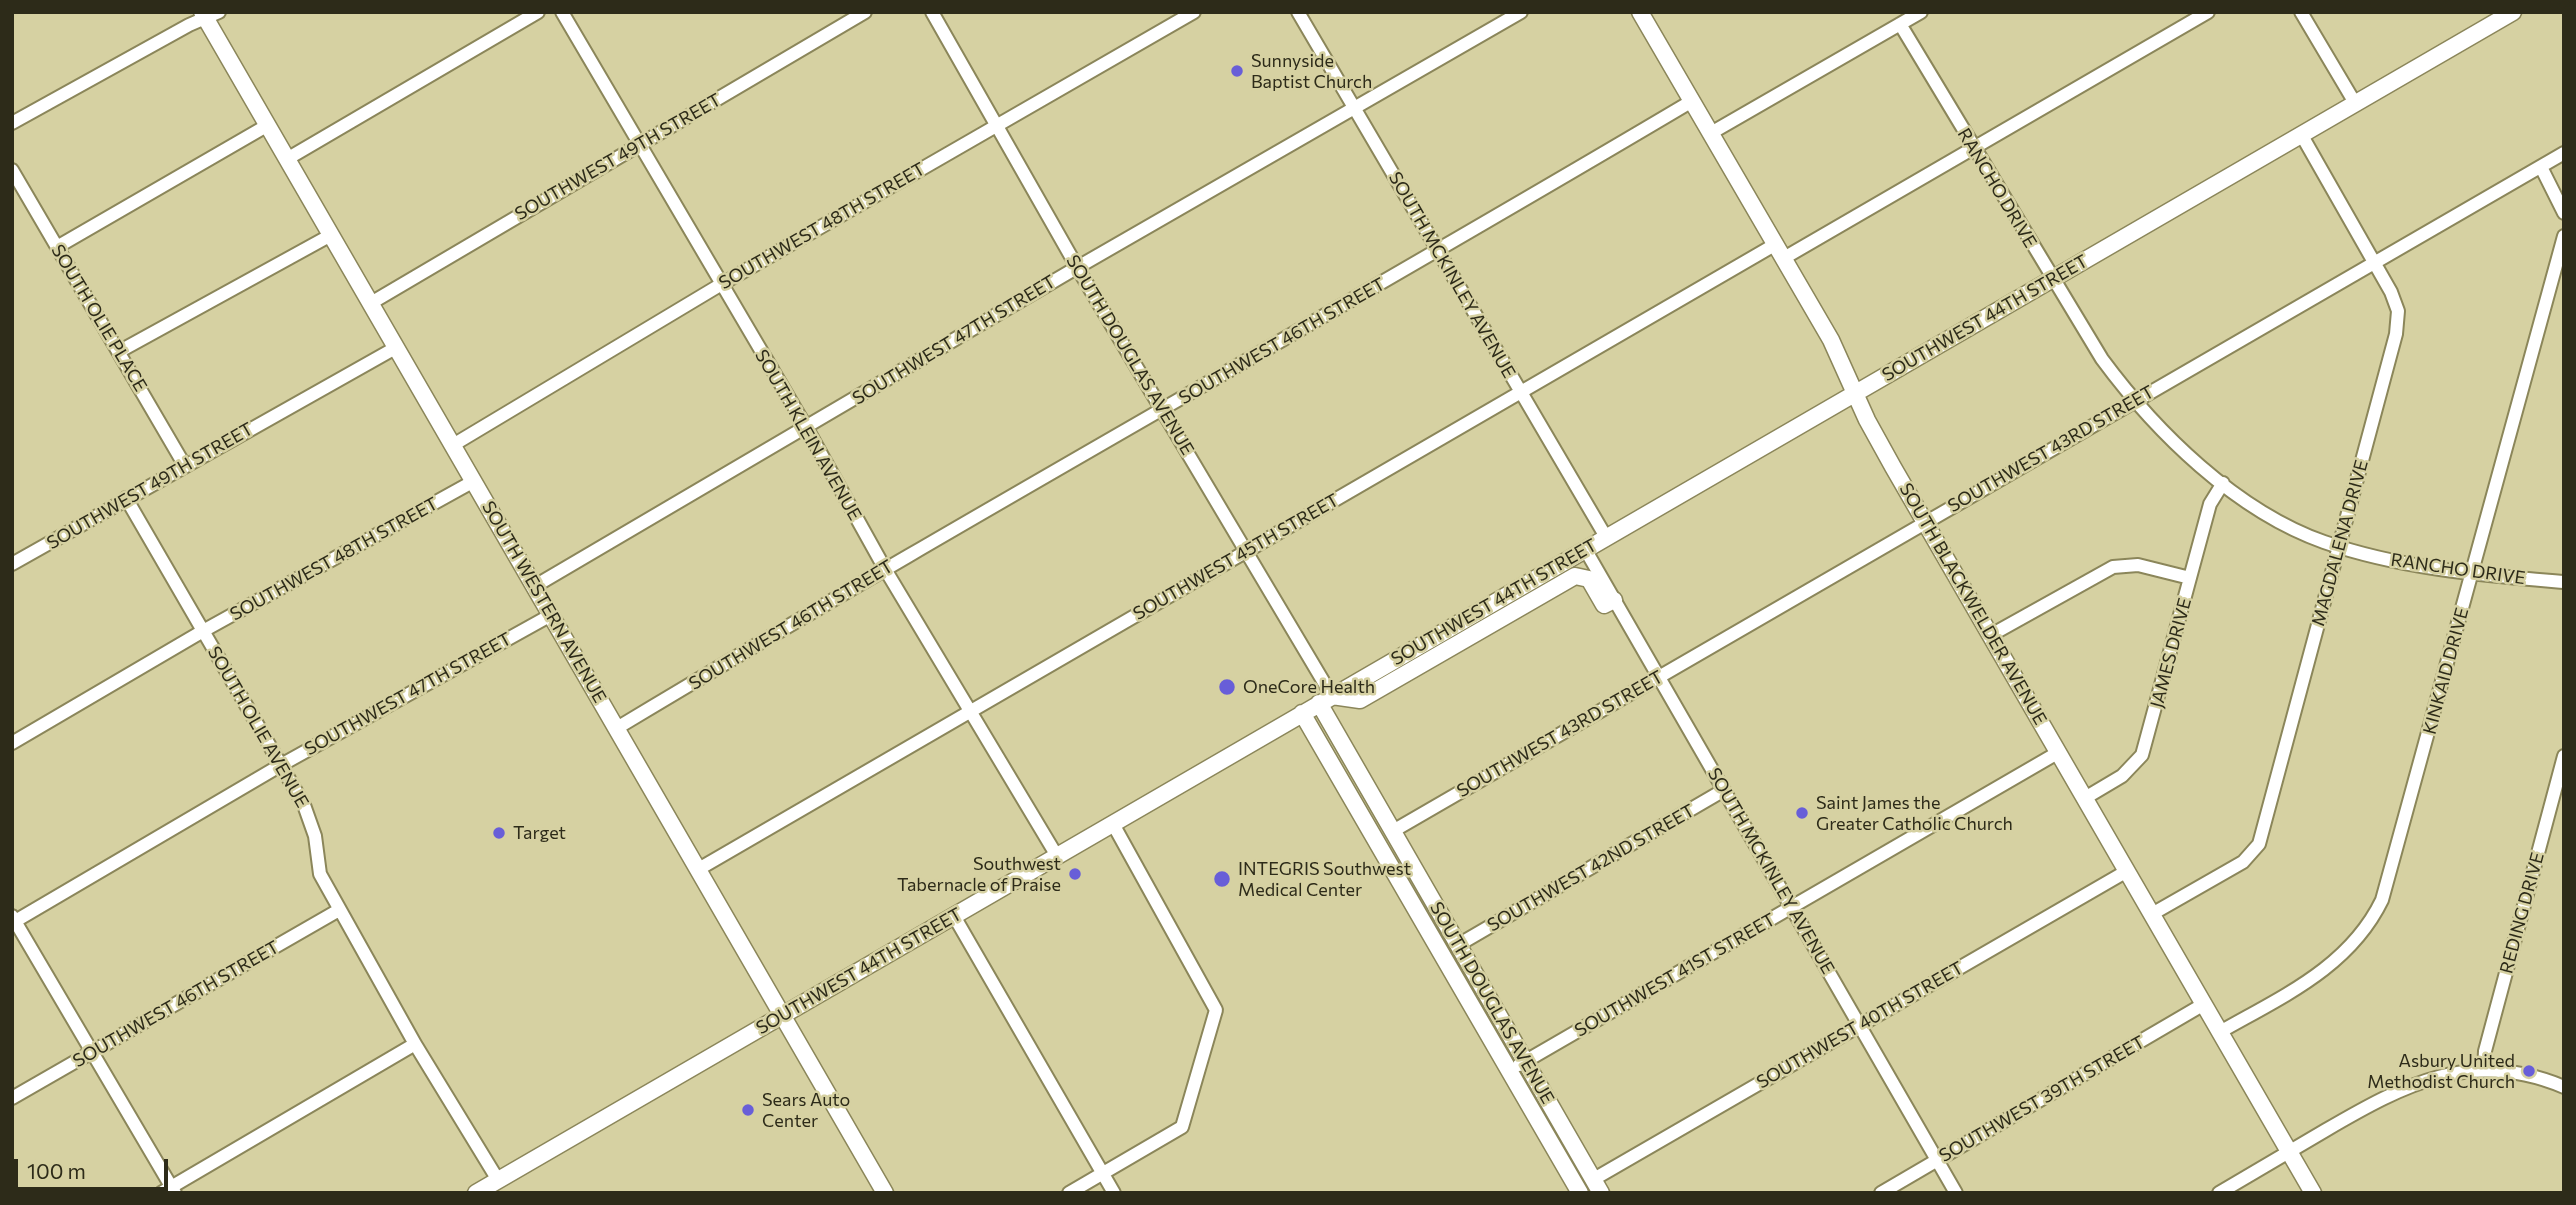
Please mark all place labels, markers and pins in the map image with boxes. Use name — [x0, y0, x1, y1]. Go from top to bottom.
place label: Sunnyside Baptist Church — [1251, 50, 1372, 92]
marker: Sunnyside Baptist Church — [1229, 63, 1245, 79]
place label: OneCore Health — [1243, 676, 1375, 698]
marker: OneCore Health — [1217, 677, 1237, 697]
place label: Saint James the Greater Catholic Church — [1816, 792, 2013, 834]
marker: Saint James the Greater Catholic Church — [1794, 805, 1810, 821]
place label: Target — [513, 822, 566, 844]
marker: Target — [491, 825, 507, 841]
place label: Southwest Tabernacle of Praise — [897, 853, 1061, 896]
place label: INTEGRIS Southwest Medical Center — [1238, 858, 1411, 900]
marker: Southwest Tabernacle of Praise — [1067, 866, 1083, 882]
marker: INTEGRIS Southwest Medical Center — [1212, 869, 1232, 889]
place label: Asbury United Methodist Church — [2367, 1050, 2515, 1092]
marker: Asbury United Methodist Church — [2521, 1063, 2537, 1079]
place label: Sears Auto Center — [762, 1089, 850, 1132]
marker: Sears Auto Center — [740, 1102, 756, 1118]

